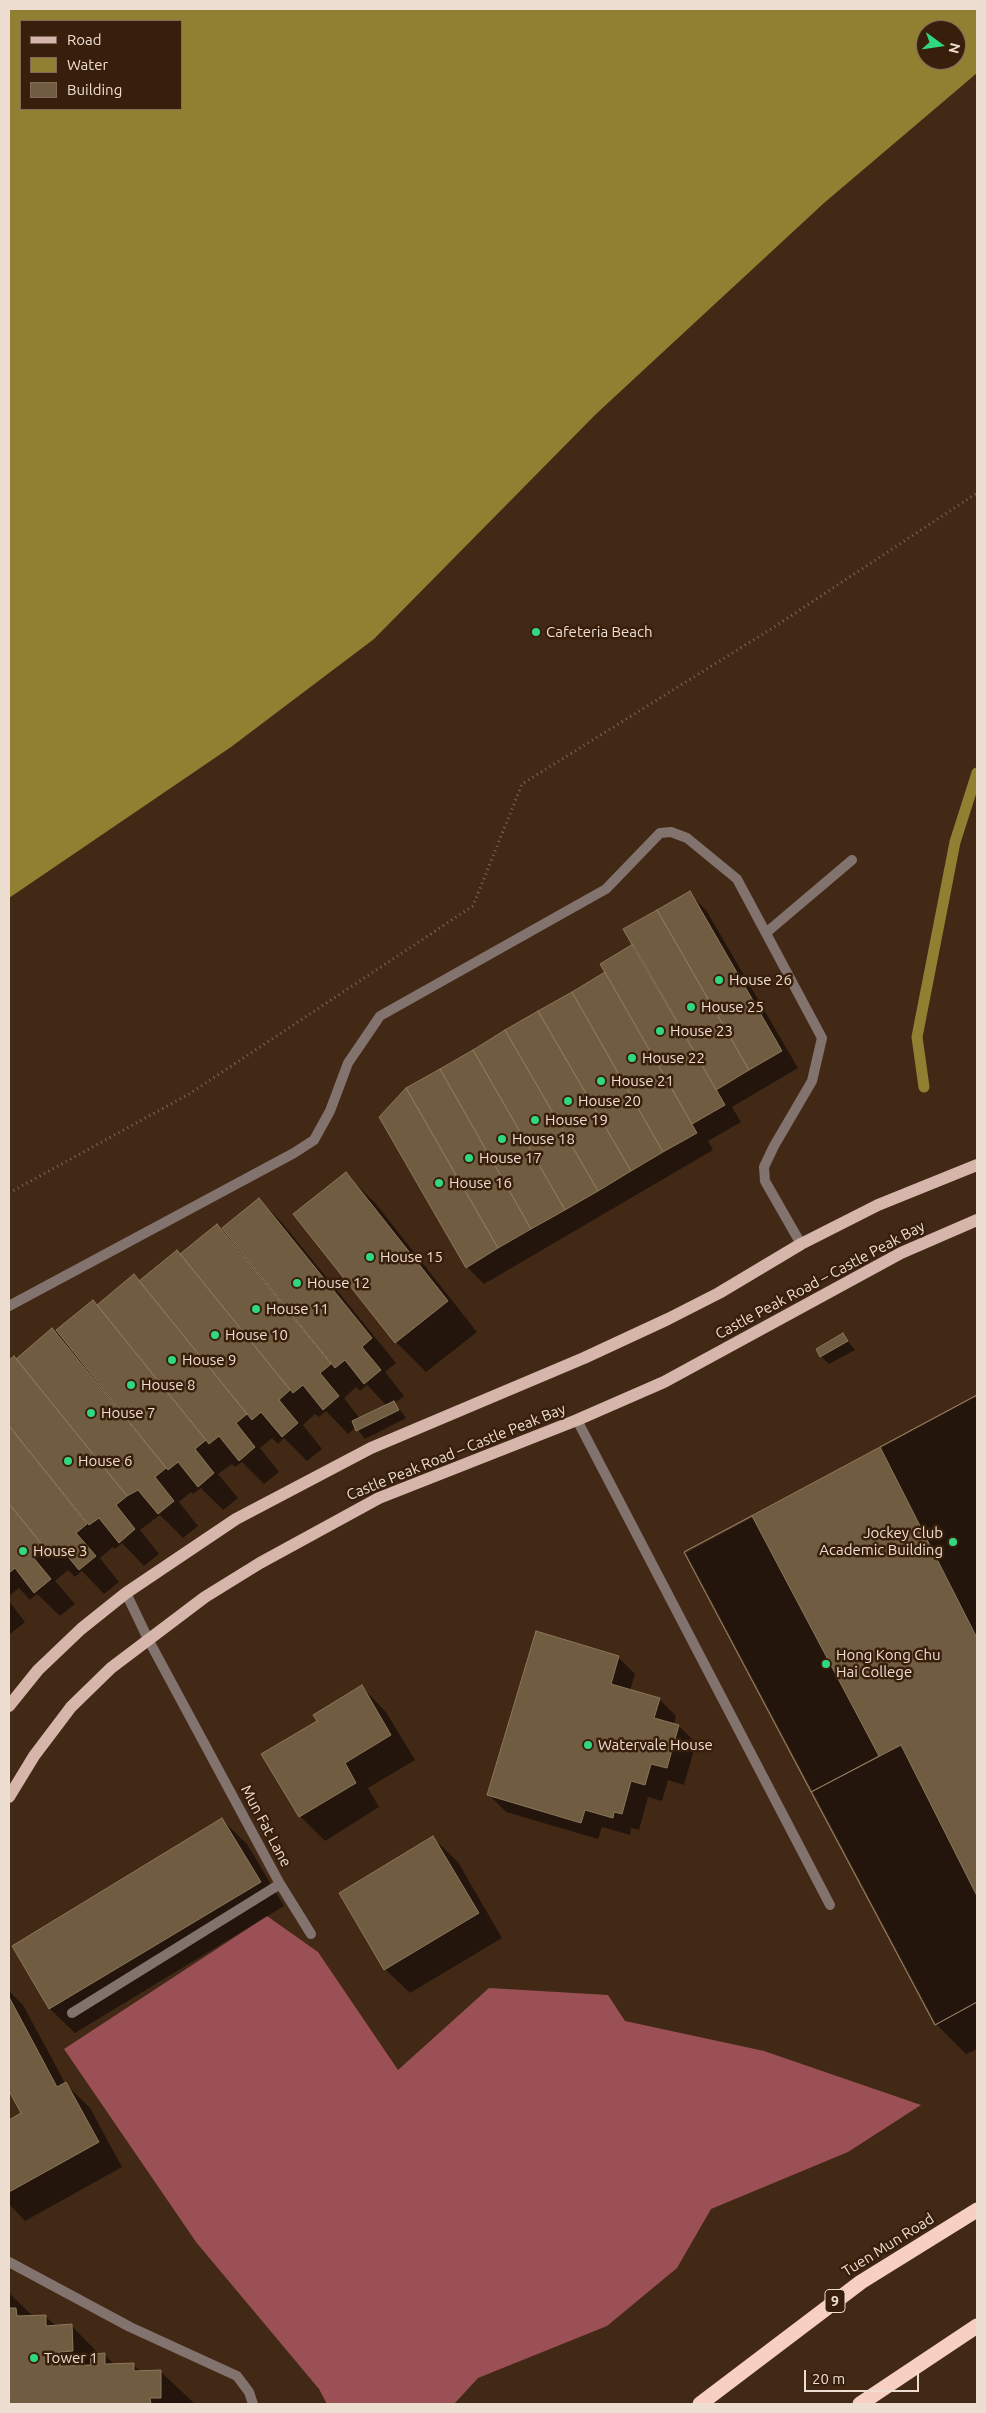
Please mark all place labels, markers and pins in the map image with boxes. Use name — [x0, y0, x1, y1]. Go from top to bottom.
place label: Cafeteria Beach — [546, 623, 653, 641]
marker: Cafeteria Beach — [530, 626, 542, 638]
place label: House 26 — [729, 971, 792, 989]
marker: House 26 — [713, 974, 725, 986]
place label: House 25 — [701, 998, 764, 1016]
marker: House 25 — [685, 1001, 697, 1013]
place label: House 23 — [670, 1022, 733, 1040]
marker: House 23 — [654, 1025, 666, 1037]
place label: House 22 — [642, 1049, 705, 1067]
marker: House 22 — [626, 1052, 638, 1064]
place label: House 21 — [611, 1072, 674, 1090]
marker: House 21 — [595, 1075, 607, 1087]
place label: House 20 — [578, 1092, 641, 1110]
marker: House 20 — [562, 1095, 574, 1107]
place label: House 19 — [545, 1111, 608, 1129]
marker: House 19 — [529, 1114, 541, 1126]
place label: House 18 — [512, 1130, 575, 1148]
marker: House 18 — [496, 1133, 508, 1145]
place label: House 17 — [479, 1149, 542, 1167]
marker: House 17 — [463, 1152, 475, 1164]
place label: House 16 — [449, 1174, 512, 1192]
marker: House 16 — [433, 1177, 445, 1189]
place label: House 15 — [380, 1248, 443, 1266]
marker: House 15 — [364, 1251, 376, 1263]
place label: House 12 — [307, 1274, 370, 1292]
marker: House 12 — [291, 1277, 303, 1289]
place label: House 11 — [266, 1300, 329, 1318]
marker: House 11 — [250, 1303, 262, 1315]
place label: House 10 — [225, 1326, 288, 1344]
marker: House 10 — [209, 1329, 221, 1341]
place label: House 9 — [182, 1351, 236, 1369]
marker: House 9 — [166, 1354, 178, 1366]
place label: House 8 — [141, 1376, 195, 1394]
marker: House 8 — [125, 1379, 137, 1391]
place label: House 7 — [101, 1404, 155, 1422]
marker: House 7 — [85, 1407, 97, 1419]
place label: House 6 — [78, 1452, 132, 1470]
marker: House 6 — [62, 1455, 74, 1467]
place label: Jockey Club Academic Building — [819, 1524, 943, 1559]
marker: Jockey Club Academic Building — [947, 1536, 959, 1548]
place label: House 3 — [33, 1542, 87, 1560]
marker: House 3 — [17, 1545, 29, 1557]
place label: Hong Kong Chu Hai College — [836, 1646, 941, 1681]
marker: Hong Kong Chu Hai College — [820, 1658, 832, 1670]
place label: Watervale House — [598, 1736, 713, 1754]
marker: Watervale House — [582, 1739, 594, 1751]
place label: Tower 1 — [44, 2349, 98, 2367]
marker: Tower 1 — [28, 2352, 40, 2364]

